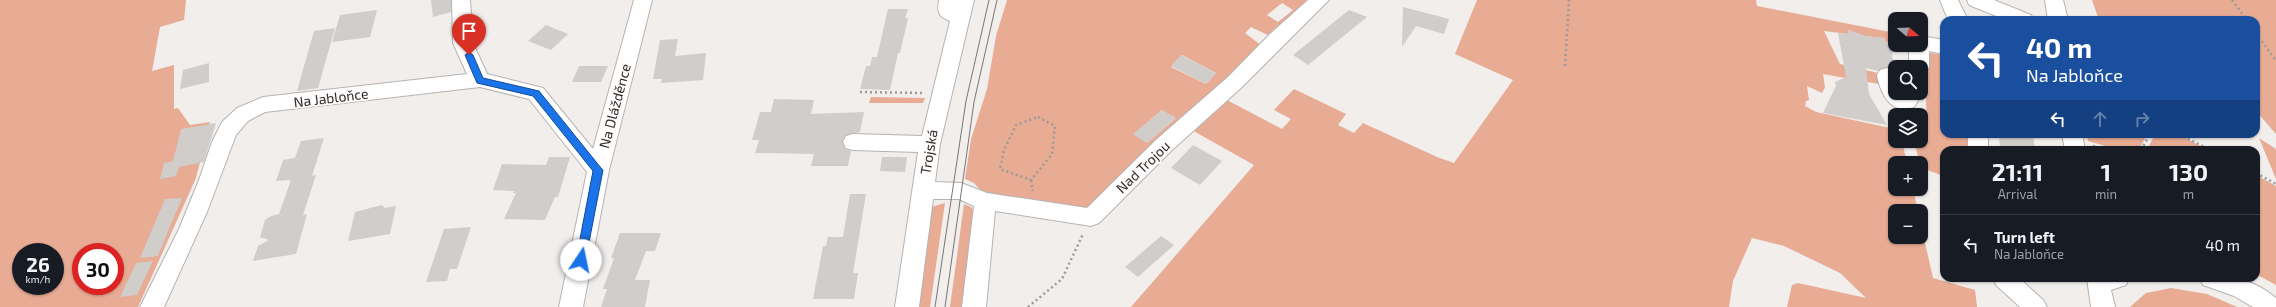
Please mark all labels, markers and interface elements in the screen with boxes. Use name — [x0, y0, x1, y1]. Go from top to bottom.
north arrow — [1888, 12, 1928, 52]
map controls — [1888, 12, 1928, 244]
pin — [452, 14, 486, 55]
icon: arrive — [458, 20, 480, 42]
text: 40 m — [2026, 30, 2092, 64]
icon: left — [1960, 32, 2012, 84]
button: search — [1888, 60, 1928, 100]
street label: Na Dlážděnce — [595, 62, 634, 150]
text: Na Jabloňce — [2026, 64, 2123, 86]
street label: Na Jabloňce — [293, 84, 369, 111]
button: layers — [1888, 108, 1928, 148]
icon: left — [2047, 108, 2069, 130]
icon: ahead — [2089, 108, 2111, 130]
icon: right — [2131, 108, 2153, 130]
street label: Trojská — [916, 128, 941, 176]
street label: Nad Trojou — [1112, 137, 1173, 196]
button: + — [1888, 156, 1928, 196]
text: 21:11 — [1992, 157, 2043, 186]
text: 1 — [2101, 157, 2111, 186]
text: 130 — [2169, 157, 2208, 186]
text: Arrival — [1998, 186, 2037, 202]
text: min — [2095, 186, 2117, 202]
text: m — [2183, 186, 2194, 202]
button: − — [1888, 204, 1928, 244]
text: Turn left — [1994, 228, 2055, 246]
icon: left — [1960, 234, 1982, 256]
text: 40 m — [2205, 236, 2240, 254]
position arrow — [560, 239, 602, 281]
speed limit sign: 30 — [72, 243, 124, 295]
text: Na Jabloňce — [1994, 246, 2064, 262]
text: 26 — [26, 252, 50, 276]
text: km/h — [26, 273, 50, 285]

